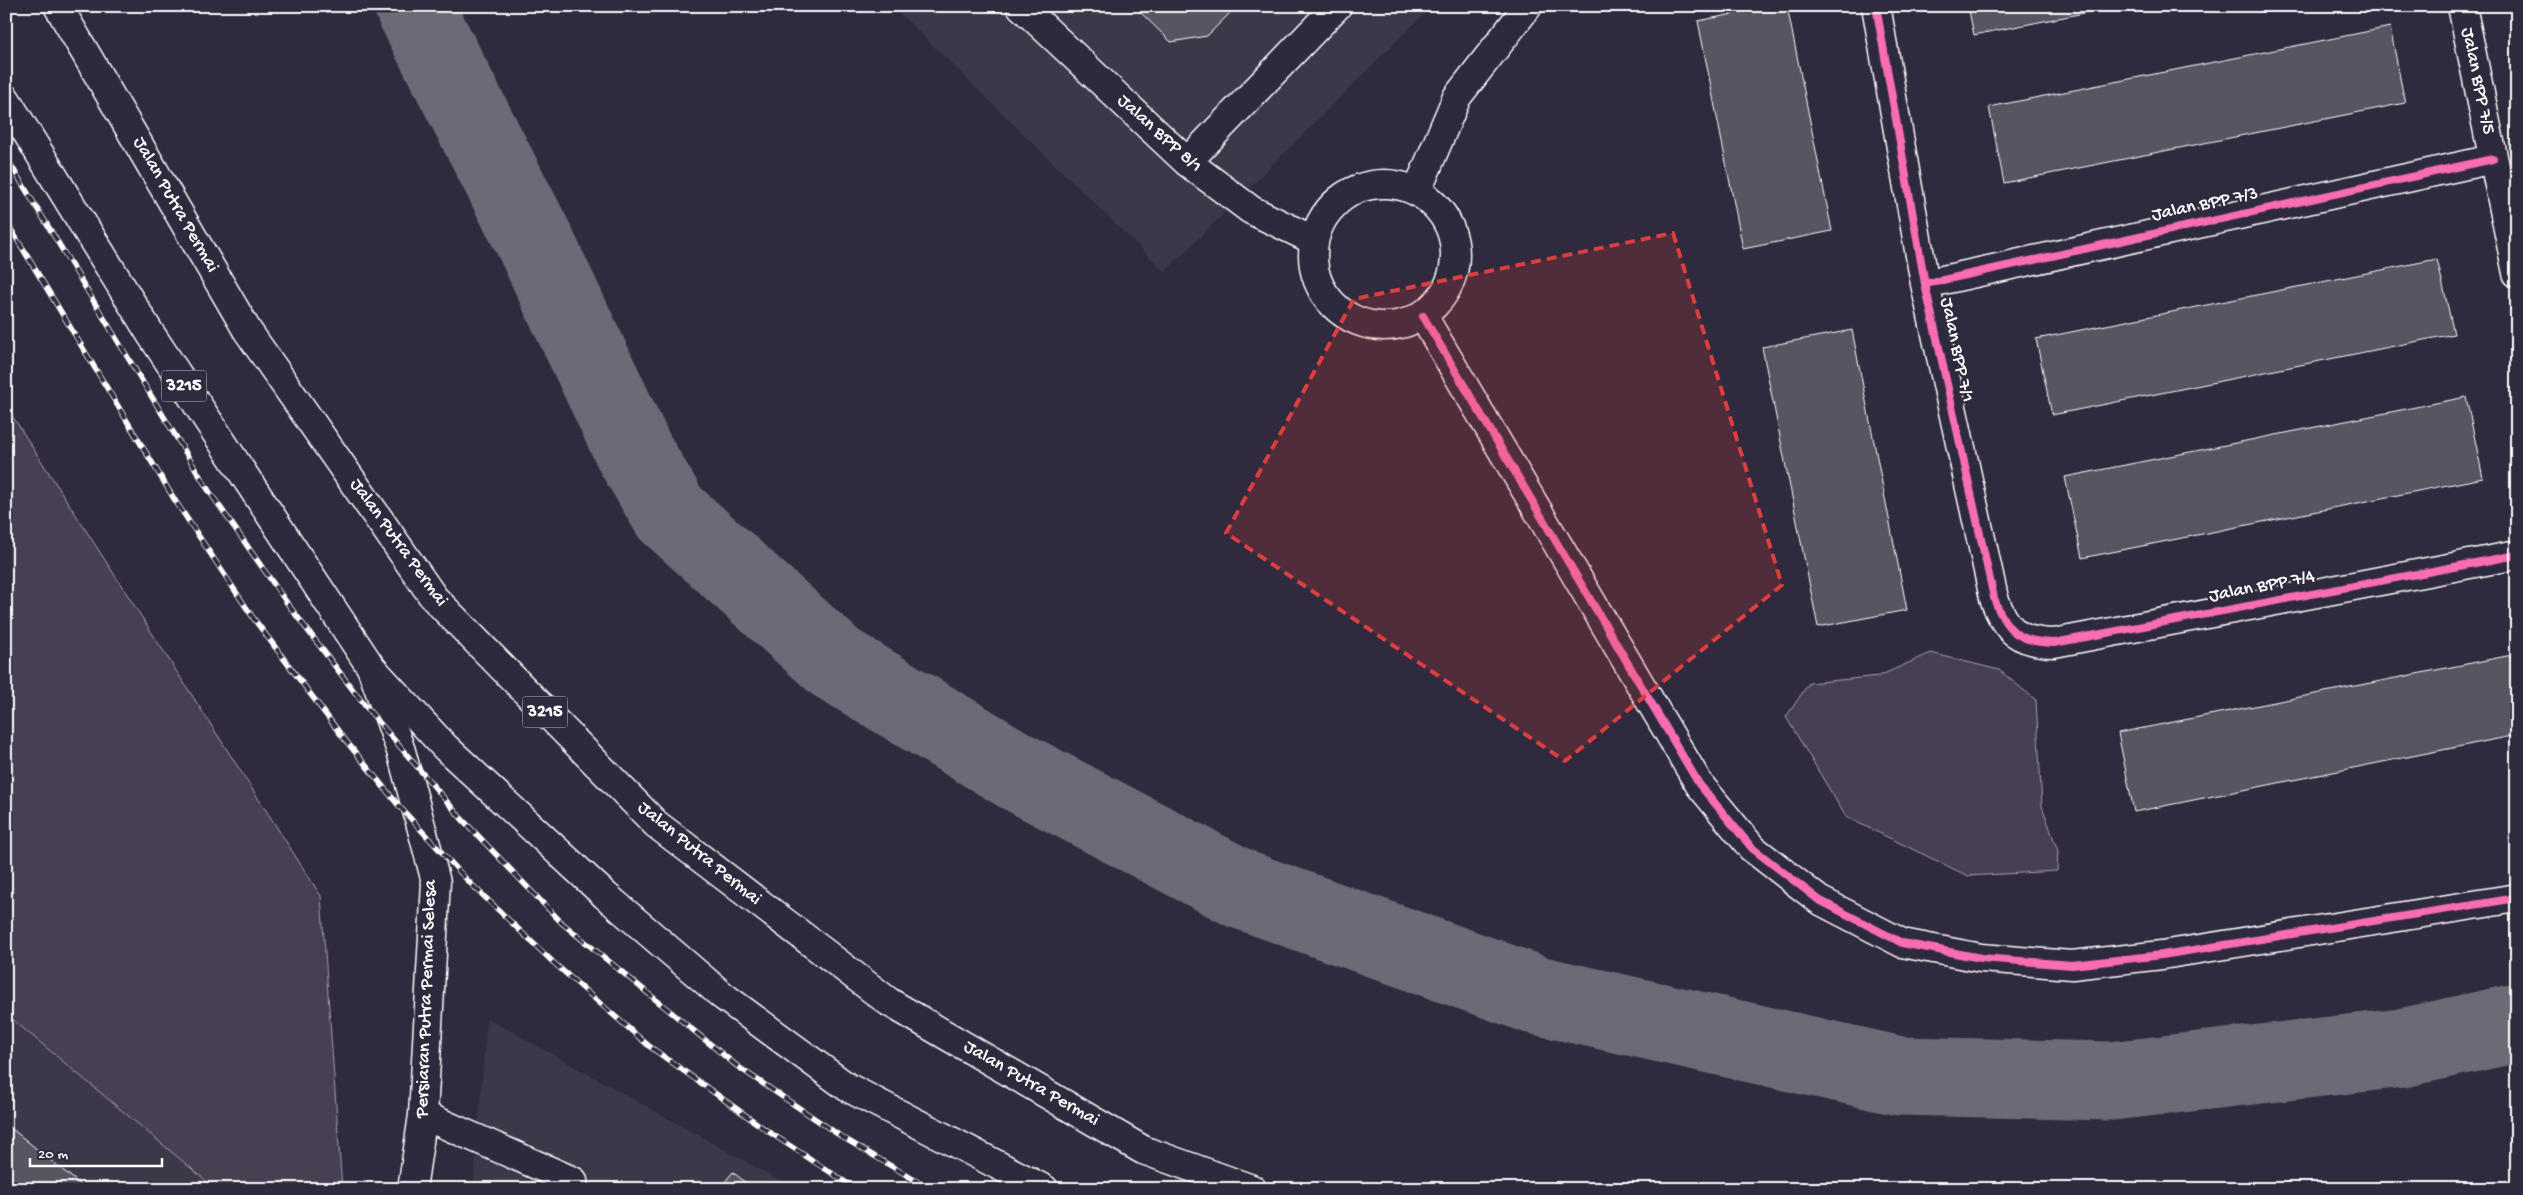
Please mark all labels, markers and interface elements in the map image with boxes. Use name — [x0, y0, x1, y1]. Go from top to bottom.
street label: Jalan BPP 7/5 — [2454, 26, 2500, 136]
street label: Jalan BPP 8/1 — [1112, 90, 1206, 178]
street label: Jalan Putra Permai — [127, 133, 223, 277]
street label: Jalan BPP 7/3 — [2150, 182, 2261, 228]
street label: Jalan BPP 7/1 — [1934, 296, 1978, 404]
road number: 3215 — [162, 371, 206, 402]
street label: Jalan Putra Permai — [344, 474, 452, 612]
street label: Jalan BPP 7/4 — [2207, 565, 2317, 609]
road number: 3215 — [522, 696, 568, 728]
street label: Jalan Putra Permai — [632, 797, 766, 911]
street label: Persiaran Putra Permai Selesa — [411, 878, 443, 1119]
street label: Jalan Putra Permai — [959, 1036, 1103, 1132]
scale bar — [30, 1135, 162, 1167]
text: 20 m — [38, 1146, 68, 1164]

